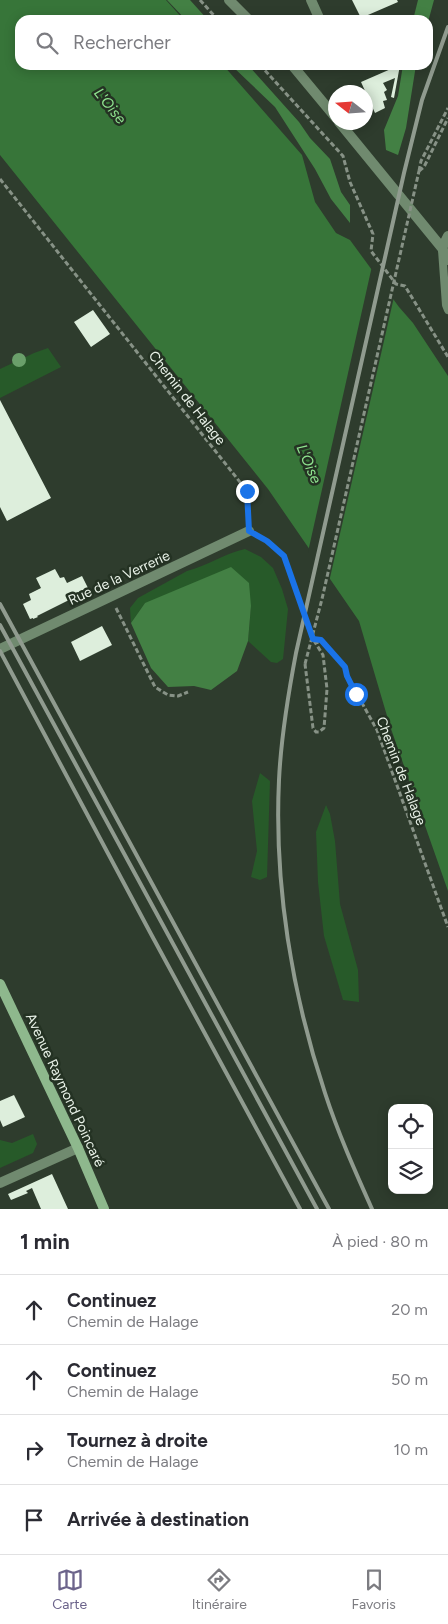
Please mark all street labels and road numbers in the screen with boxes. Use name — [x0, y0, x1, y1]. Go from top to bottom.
street label: Chemin de Halage — [145, 347, 229, 449]
street label: Rue de la Verrerie — [65, 547, 173, 609]
street label: Chemin de Halage — [372, 714, 430, 828]
street label: Avenue Raymond Poincaré — [22, 1010, 108, 1170]

